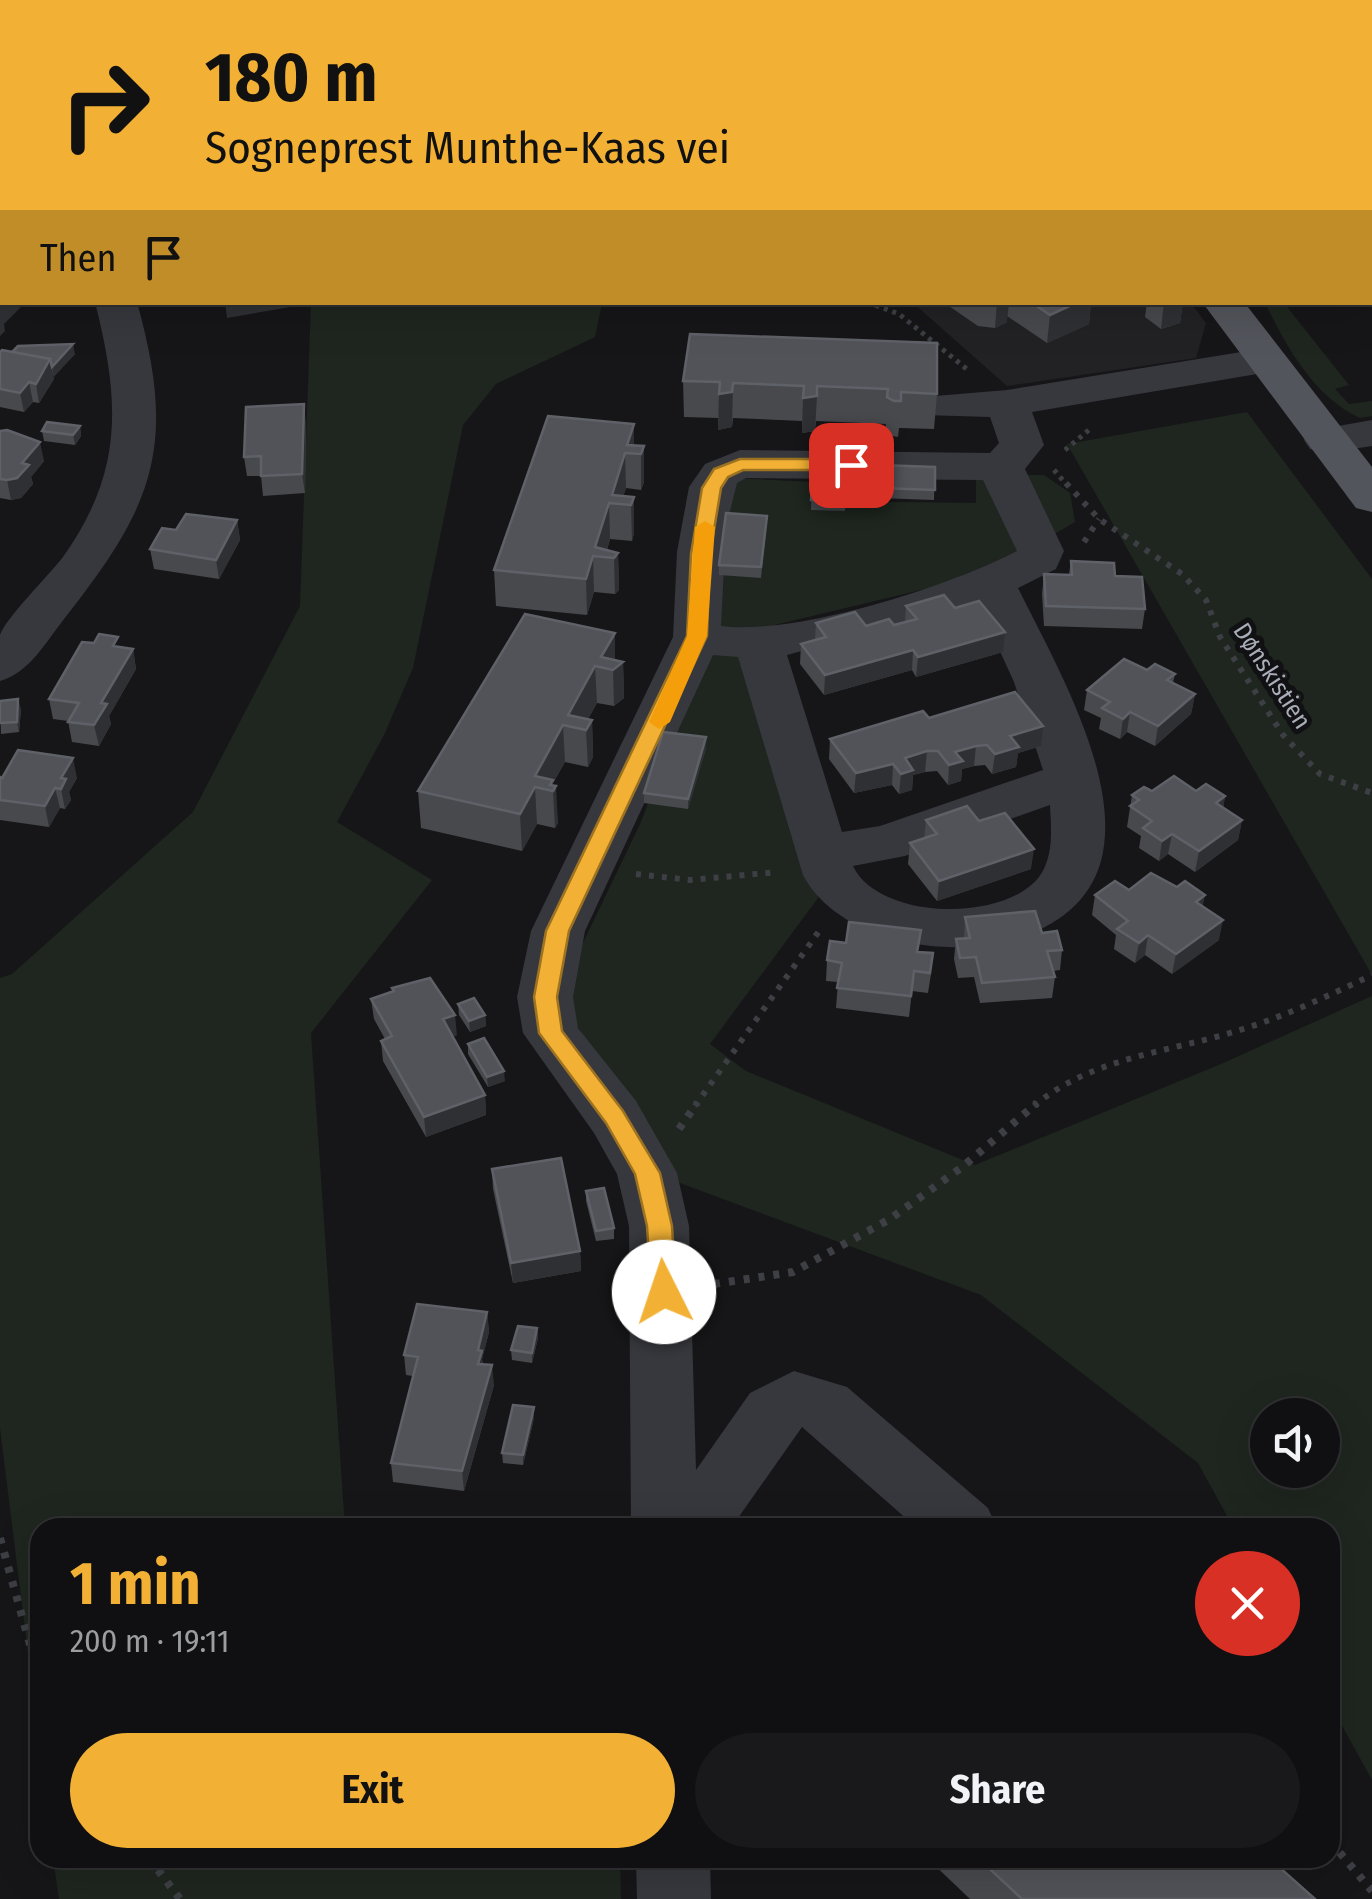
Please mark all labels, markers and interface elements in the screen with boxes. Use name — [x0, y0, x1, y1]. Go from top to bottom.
text: 180 m — [205, 36, 378, 120]
icon: right — [40, 40, 170, 170]
text: Sogneprest Munthe-Kaas vei — [205, 121, 730, 175]
icon: arrive — [136, 230, 191, 285]
text: Then — [40, 235, 116, 281]
pin — [809, 423, 894, 508]
icon: arrive — [824, 438, 879, 493]
street label: Dønskistien — [1227, 617, 1317, 735]
position arrow — [612, 1240, 716, 1344]
map controls — [1250, 1398, 1340, 1488]
button: sound — [1250, 1398, 1340, 1488]
text: 1 min — [70, 1548, 201, 1620]
button: close — [1195, 1551, 1300, 1656]
text: 200 m · 19:11 — [70, 1622, 229, 1660]
button: Exit — [70, 1733, 675, 1848]
button: Share — [695, 1733, 1300, 1848]

